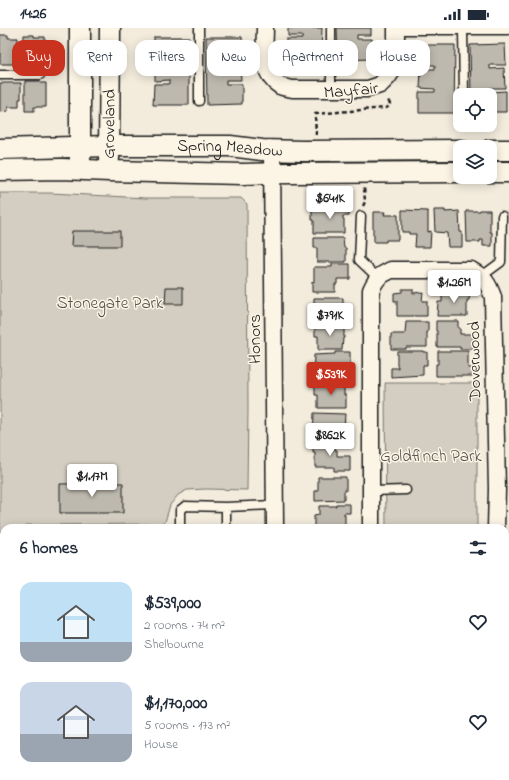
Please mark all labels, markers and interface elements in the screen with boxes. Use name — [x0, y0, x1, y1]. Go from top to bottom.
text: 14:26 — [20, 3, 46, 25]
chip: Buy — [12, 40, 65, 76]
chip: Rent — [73, 40, 127, 76]
chip: Filters — [135, 40, 199, 76]
chip: New — [207, 40, 260, 76]
chip: Apartment — [268, 40, 358, 76]
chip: House — [366, 40, 430, 76]
street label: Mayfair — [323, 76, 380, 107]
map controls — [453, 88, 497, 184]
button: locate — [453, 88, 497, 132]
street label: Groveland — [97, 89, 122, 159]
street label: Spring Meadow — [177, 133, 283, 163]
button: layers — [453, 140, 497, 184]
pin: $641K — [302, 186, 358, 220]
text: $641K — [315, 189, 345, 208]
pin: $1.26M — [421, 270, 487, 304]
text: $1.26M — [437, 273, 471, 292]
park label: Stonegate Park — [57, 291, 164, 318]
pin: $791K — [302, 303, 358, 337]
text: $791K — [316, 306, 344, 325]
street label: Honors — [243, 314, 268, 364]
street label: Doverwood — [462, 321, 488, 402]
pin: $539K — [303, 362, 359, 396]
text: $539K — [316, 365, 346, 384]
pin: $862K — [302, 423, 358, 457]
text: $862K — [314, 426, 346, 445]
park label: Goldfinch Park — [380, 444, 482, 469]
pin: $1.17M — [59, 464, 125, 498]
text: $1.17M — [76, 467, 108, 486]
text: 6 homes — [20, 536, 78, 561]
icon: filters — [467, 537, 489, 559]
text: $539,000 — [144, 591, 201, 616]
icon: home — [52, 598, 100, 646]
icon: heart — [467, 611, 489, 633]
text: 2 rooms · 74 m² — [144, 616, 225, 635]
text: Shelbourne — [144, 635, 204, 654]
text: $1,170,000 — [144, 691, 207, 716]
icon: home — [52, 698, 100, 746]
icon: heart — [467, 711, 489, 733]
text: 5 rooms · 173 m² — [144, 716, 230, 735]
text: House — [144, 735, 178, 754]

